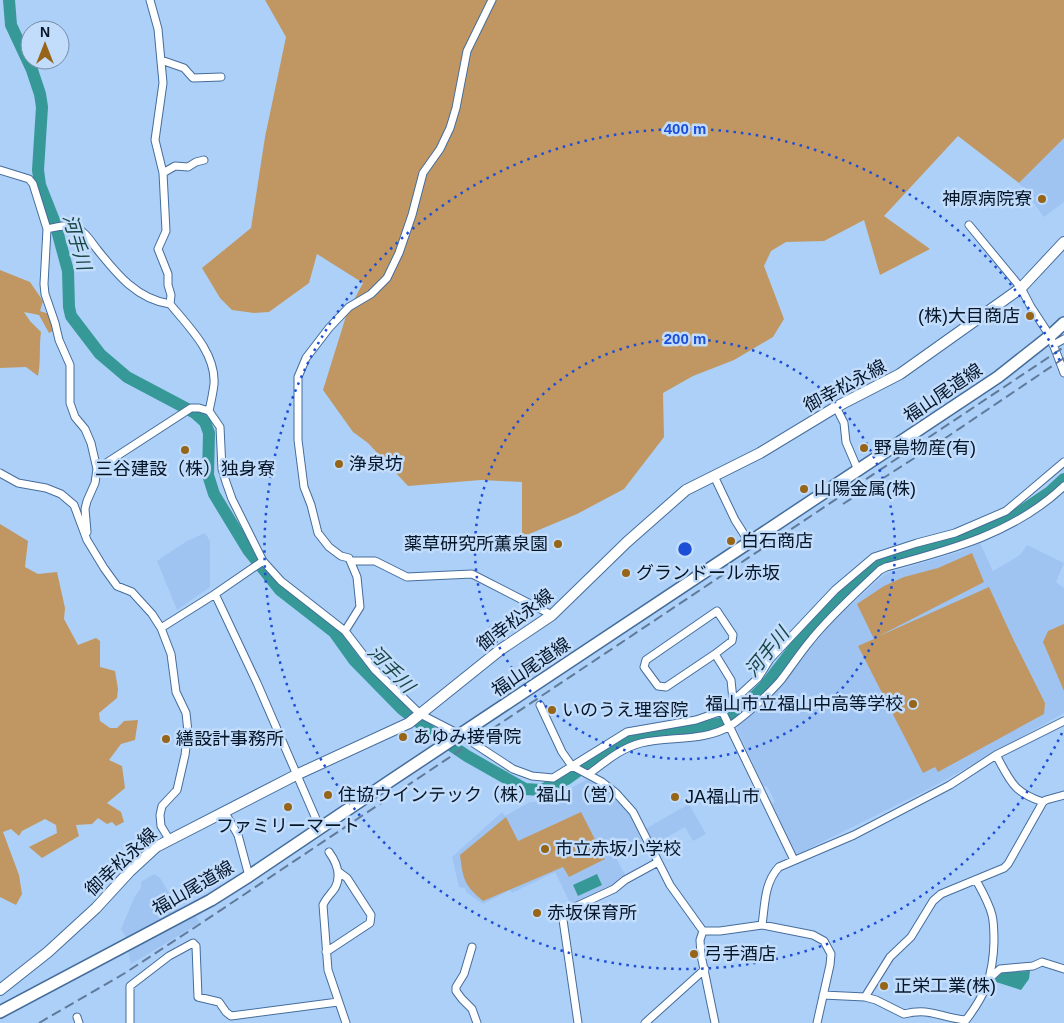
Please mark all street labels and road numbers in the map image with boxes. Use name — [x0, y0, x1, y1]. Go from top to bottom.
street label: 御幸松永線 — [801, 356, 889, 416]
street label: 福山尾道線 — [900, 360, 986, 426]
street label: 御幸松永線 — [473, 585, 557, 655]
street label: 福山尾道線 — [488, 634, 574, 700]
street label: 御幸松永線 — [81, 824, 161, 900]
street label: 福山尾道線 — [149, 857, 237, 919]

